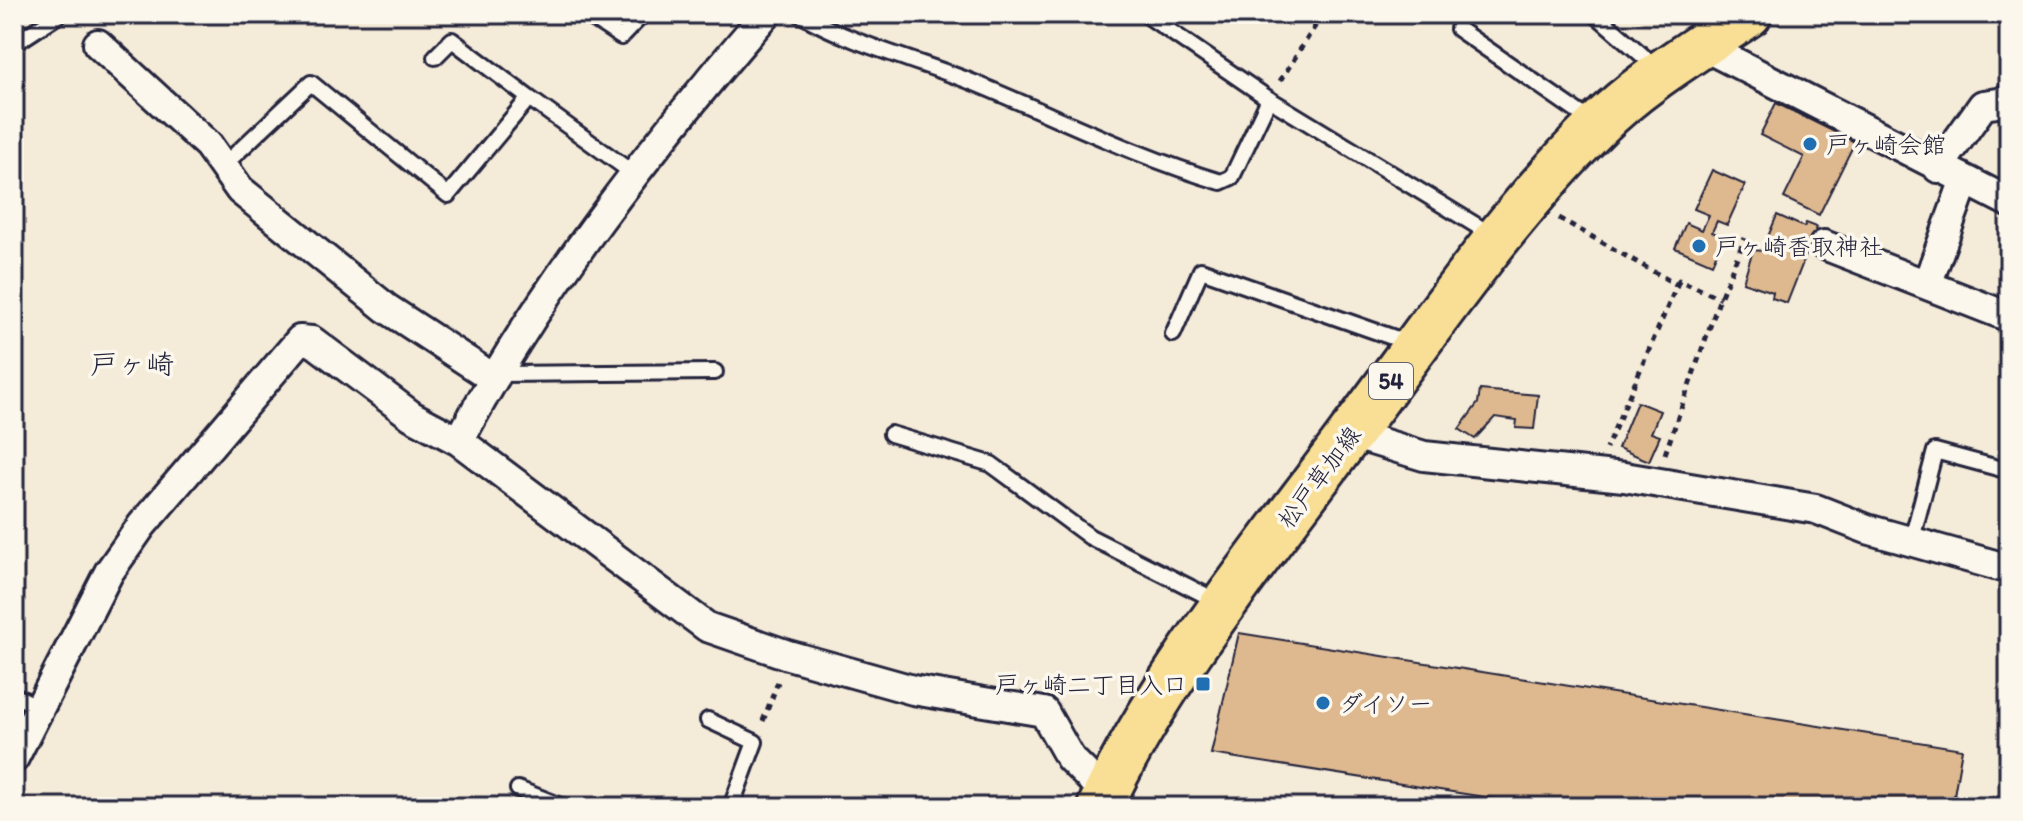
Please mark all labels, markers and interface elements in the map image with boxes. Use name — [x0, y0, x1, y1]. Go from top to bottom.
place label: 戸ヶ崎会館 — [1826, 130, 1946, 159]
marker: 戸ヶ崎会館 — [1801, 135, 1819, 153]
place label: 戸ヶ崎香取神社 — [1715, 232, 1883, 261]
marker: 戸ヶ崎香取神社 — [1690, 237, 1708, 255]
district label: 戸ヶ崎 — [90, 347, 174, 381]
road number: 54 — [1369, 363, 1413, 399]
street label: 松戸草加線 — [1271, 420, 1367, 534]
place label: 戸ヶ崎二丁目入口 — [995, 670, 1187, 699]
marker: 戸ヶ崎二丁目入口 — [1194, 675, 1212, 693]
place label: ダイソー — [1339, 689, 1433, 718]
marker: ダイソー — [1314, 694, 1332, 712]

